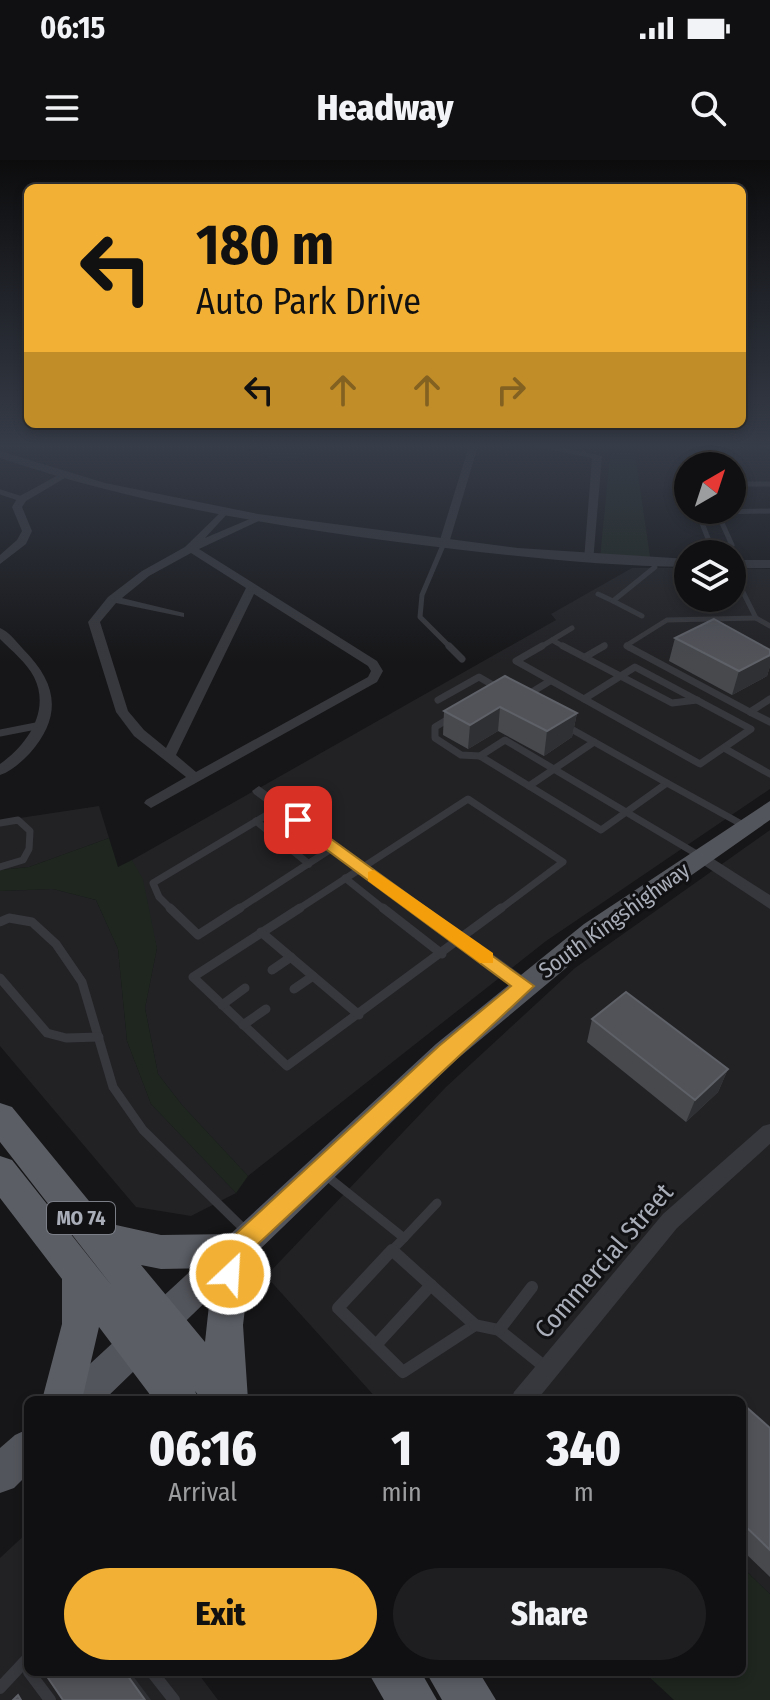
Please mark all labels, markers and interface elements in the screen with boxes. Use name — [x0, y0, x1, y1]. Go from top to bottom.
text: 06:15 — [40, 10, 105, 46]
icon: menu — [40, 86, 84, 130]
text: Headway — [317, 86, 453, 130]
icon: search — [686, 86, 730, 130]
text: 180 m — [196, 212, 334, 279]
icon: left — [64, 216, 168, 320]
text: Auto Park Drive — [196, 280, 421, 324]
icon: left — [237, 368, 281, 412]
icon: ahead — [321, 368, 365, 412]
icon: ahead — [405, 368, 449, 412]
icon: right — [489, 368, 533, 412]
north arrow — [674, 452, 746, 524]
map controls — [674, 452, 746, 612]
button: layers — [674, 540, 746, 612]
pin — [264, 786, 332, 854]
icon: arrive — [276, 798, 320, 842]
street label: South Kingshighway — [533, 856, 695, 984]
street label: Commercial Street — [528, 1177, 680, 1345]
road number: MO 74 — [47, 1202, 115, 1234]
position arrow — [188, 1232, 272, 1316]
text: 06:16 — [149, 1420, 257, 1478]
text: 1 — [391, 1420, 412, 1478]
text: 340 — [546, 1420, 621, 1478]
text: Arrival — [168, 1477, 237, 1508]
text: min — [381, 1477, 422, 1508]
text: m — [574, 1477, 594, 1508]
button: Exit — [64, 1568, 377, 1660]
button: Share — [393, 1568, 706, 1660]

